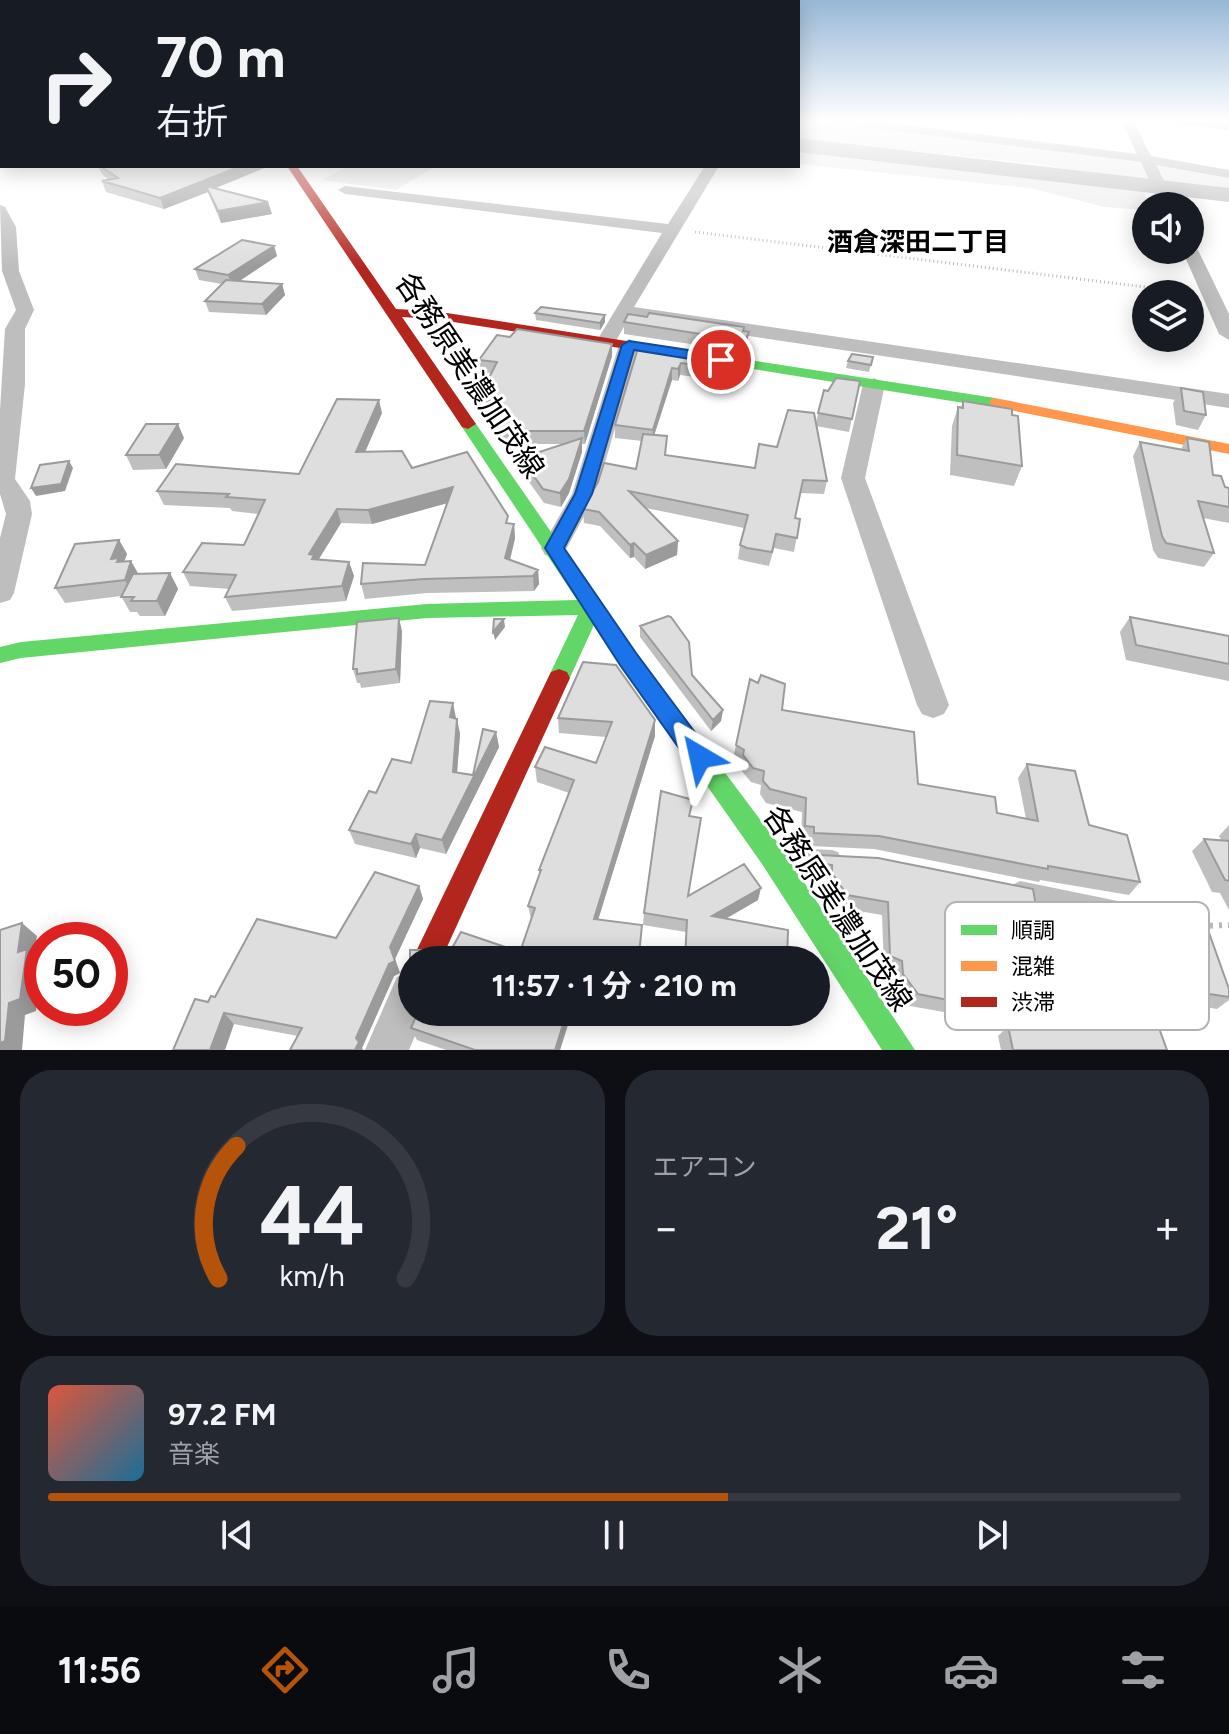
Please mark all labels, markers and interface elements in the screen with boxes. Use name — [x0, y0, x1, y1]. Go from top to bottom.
text: 70 m — [156, 24, 286, 91]
icon: right — [24, 32, 128, 136]
text: 右折 — [156, 100, 228, 143]
map controls — [1132, 192, 1204, 352]
button: sound — [1132, 192, 1204, 264]
district label: 酒倉深田二丁目 — [827, 226, 1009, 258]
street label: 各務原美濃加茂線 — [388, 265, 552, 485]
button: layers — [1132, 280, 1204, 352]
pin — [687, 326, 755, 394]
icon: arrive — [699, 338, 743, 382]
position arrow — [658, 715, 742, 799]
street label: 各務原美濃加茂線 — [756, 798, 920, 1018]
legend — [945, 902, 1209, 1030]
text: 順調 — [1011, 917, 1055, 944]
speed limit sign: 50 — [24, 922, 128, 1026]
text: 混雑 — [1011, 953, 1055, 980]
text: 11:57 · 1 分 · 210 m — [491, 967, 737, 1004]
text: 渋滞 — [1011, 989, 1055, 1016]
text: エアコン — [653, 1151, 757, 1183]
text: 44 — [260, 1166, 365, 1266]
text: 21° — [875, 1192, 958, 1264]
text: − — [653, 1201, 680, 1254]
text: + — [1154, 1201, 1181, 1254]
text: km/h — [280, 1259, 345, 1293]
text: 97.2 FM — [168, 1396, 276, 1433]
text: 音楽 — [168, 1438, 220, 1470]
icon: previous — [215, 1513, 259, 1557]
icon: pause — [592, 1513, 636, 1557]
icon: next — [970, 1513, 1014, 1557]
icon: directions — [257, 1642, 313, 1698]
icon: music — [428, 1642, 484, 1698]
icon: phone — [600, 1642, 656, 1698]
icon: climate — [772, 1642, 828, 1698]
icon: car — [943, 1642, 999, 1698]
icon: filters — [1115, 1642, 1171, 1698]
text: 11:56 — [58, 1649, 141, 1692]

